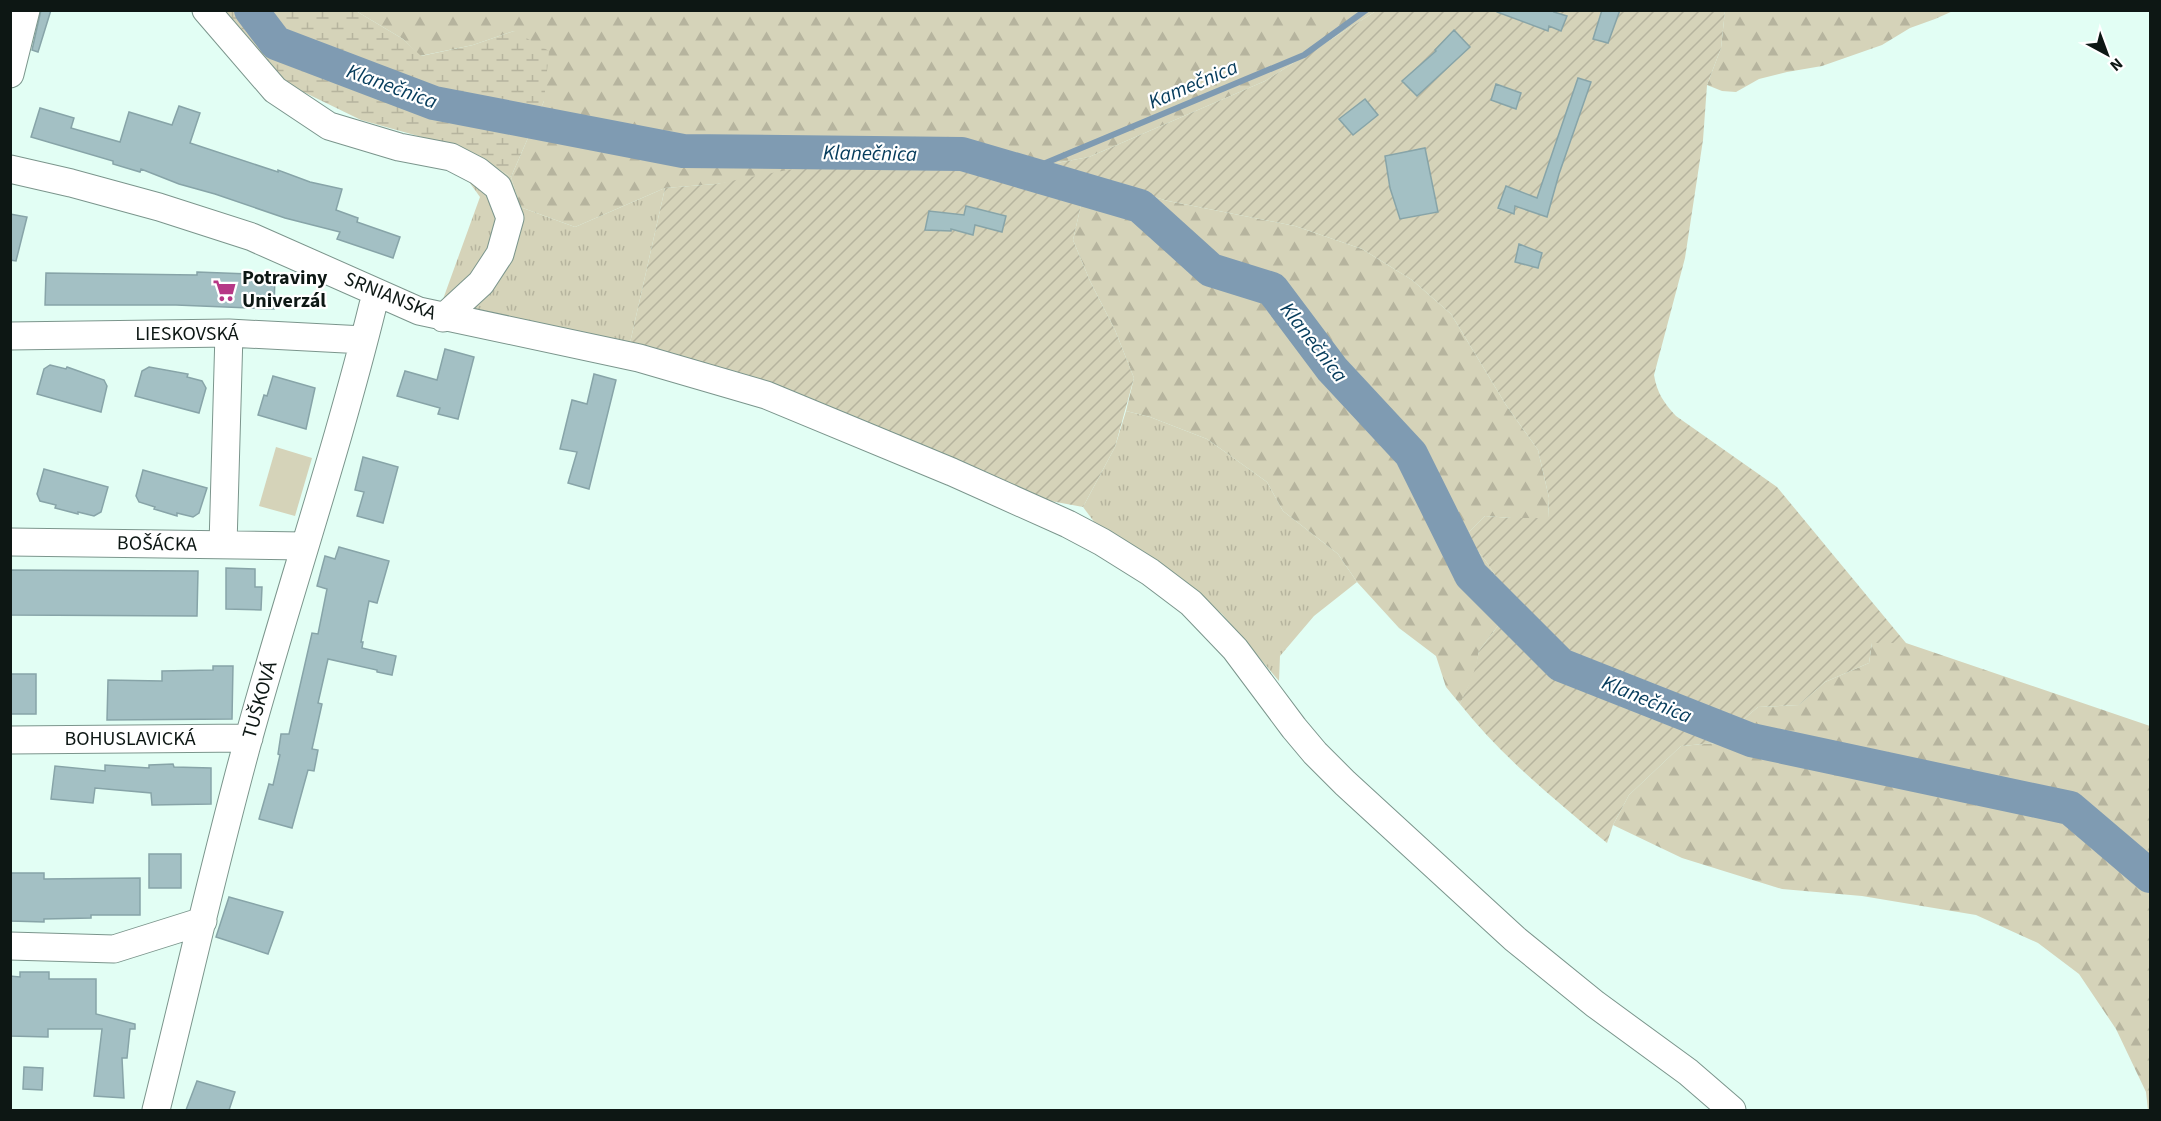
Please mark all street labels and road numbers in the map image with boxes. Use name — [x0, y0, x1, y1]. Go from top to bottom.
street label: SRNIANSKA — [340, 265, 440, 327]
street label: LIESKOVSKÁ — [135, 320, 239, 348]
street label: BOŠÁCKA — [117, 529, 197, 559]
street label: TUŠKOVÁ — [236, 658, 284, 742]
street label: BOHUSLAVICKÁ — [64, 725, 196, 753]

